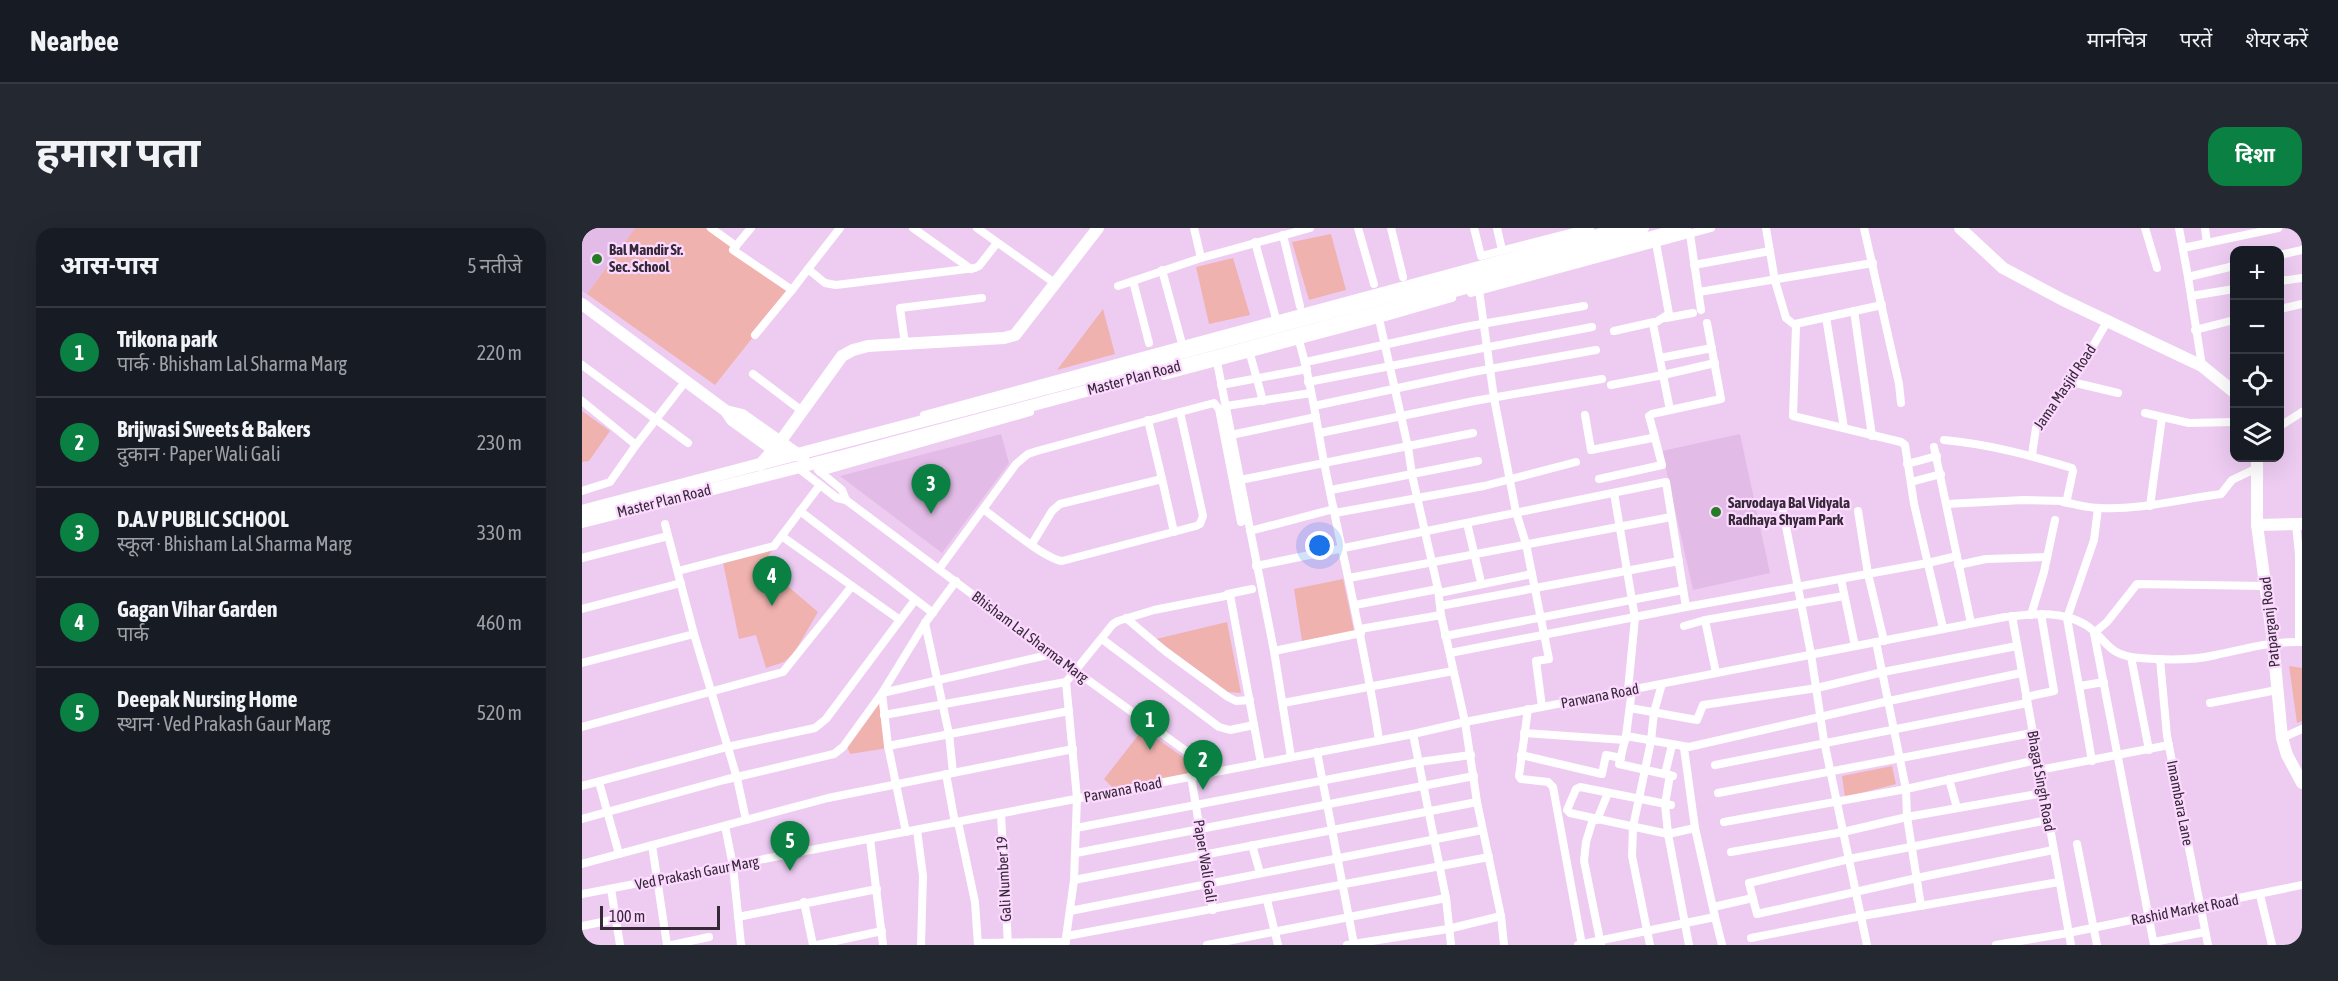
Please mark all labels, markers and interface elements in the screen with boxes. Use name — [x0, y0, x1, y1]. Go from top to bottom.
text: Nearbee — [30, 25, 119, 57]
text: मानचित्र — [2087, 27, 2147, 51]
text: परतें — [2180, 27, 2212, 51]
text: शेयर करें — [2245, 27, 2308, 51]
button: दिशा — [2208, 127, 2302, 186]
text: हमारा पता — [36, 128, 200, 176]
place label: Bal Mandir Sr. Sec. School — [609, 241, 684, 275]
map controls — [2230, 246, 2284, 462]
button: + — [2230, 246, 2284, 300]
text: आस-पास — [60, 250, 158, 280]
marker: Bal Mandir Sr. Sec. School — [590, 252, 604, 266]
text: 5 नतीजे — [467, 254, 522, 277]
button: − — [2230, 300, 2284, 354]
text: Trikona park — [117, 326, 217, 352]
text: 1 — [75, 341, 84, 364]
text: 220 m — [477, 341, 522, 364]
street label: Jama Masjid Road — [2030, 341, 2099, 432]
text: पार्क · Bhisham Lal Sharma Marg — [117, 352, 347, 375]
button: locate — [2230, 354, 2284, 408]
street label: Master Plan Road — [1085, 357, 1182, 398]
button: layers — [2230, 408, 2284, 462]
text: Brijwasi Sweets & Bakers — [117, 416, 311, 442]
text: 2 — [75, 431, 84, 454]
text: 230 m — [477, 431, 522, 454]
text: दुकान · Paper Wali Gali — [117, 442, 281, 465]
pin: 3 — [912, 464, 950, 514]
street label: Master Plan Road — [615, 481, 713, 520]
place label: Sarvodaya Bal Vidyala Radhaya Shyam Park — [1728, 494, 1850, 528]
marker: Sarvodaya Bal Vidyala Radhaya Shyam Park — [1709, 505, 1723, 519]
text: D.A.V PUBLIC SCHOOL — [117, 506, 289, 532]
text: 3 — [75, 521, 84, 544]
text: 330 m — [477, 521, 522, 544]
your location — [1305, 531, 1334, 560]
text: स्कूल · Bhisham Lal Sharma Marg — [117, 532, 352, 555]
pin: 4 — [752, 556, 792, 606]
street label: Patparganj Road — [2256, 576, 2283, 668]
street label: Bhisham Lal Sharma Marg — [969, 587, 1092, 686]
text: Gagan Vihar Garden — [117, 596, 278, 622]
text: 4 — [75, 611, 84, 634]
text: 460 m — [477, 611, 522, 634]
text: पार्क — [117, 622, 149, 645]
street label: Parwana Road — [1559, 680, 1640, 711]
text: Deepak Nursing Home — [117, 686, 298, 712]
pin: 1 — [1130, 700, 1170, 750]
text: 5 — [75, 701, 84, 724]
text: 520 m — [477, 701, 522, 724]
text: स्थान · Ved Prakash Gaur Marg — [117, 712, 331, 735]
street label: Bhagat Singh Road — [2024, 729, 2059, 833]
pin: 2 — [1184, 740, 1222, 790]
street label: Imambara Lane — [2164, 759, 2197, 847]
street label: Parwana Road — [1082, 774, 1163, 805]
street label: Paper Wali Gali — [1191, 818, 1220, 904]
pin: 5 — [770, 822, 810, 871]
street label: Gali Number 19 — [993, 836, 1014, 922]
street label: Ved Prakash Gaur Marg — [634, 852, 761, 893]
street label: Rashid Market Road — [2130, 891, 2240, 928]
scale bar — [600, 903, 720, 930]
text: 100 m — [609, 907, 645, 925]

